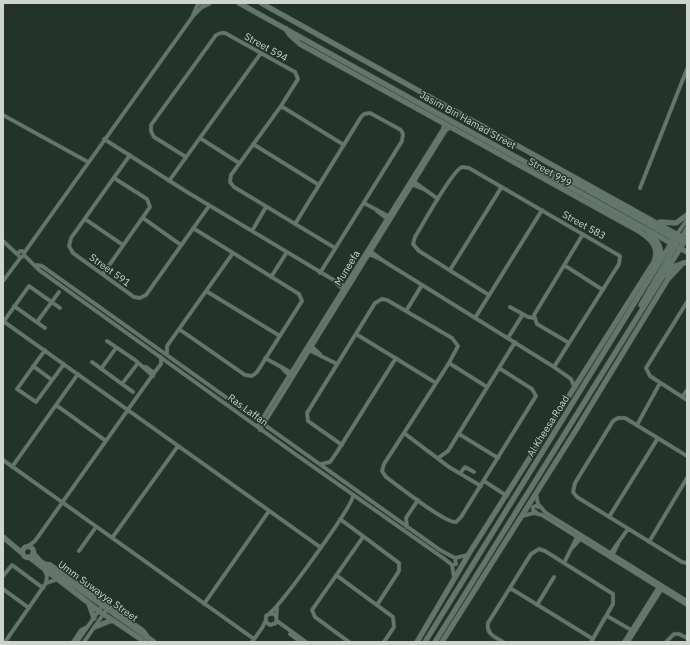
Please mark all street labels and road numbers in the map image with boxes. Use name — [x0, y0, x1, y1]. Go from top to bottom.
street label: Street 594 — [242, 30, 290, 64]
street label: Jasim Bin Hamad Street — [418, 88, 519, 152]
street label: Street 999 — [526, 155, 574, 189]
street label: Street 583 — [560, 208, 608, 242]
street label: Muneefa — [331, 247, 363, 288]
street label: Street 591 — [87, 251, 133, 289]
street label: Ras Laffan — [225, 391, 271, 429]
street label: Al Kheesa Road — [524, 393, 572, 459]
street label: Umm Suwayya Street — [55, 558, 141, 625]

